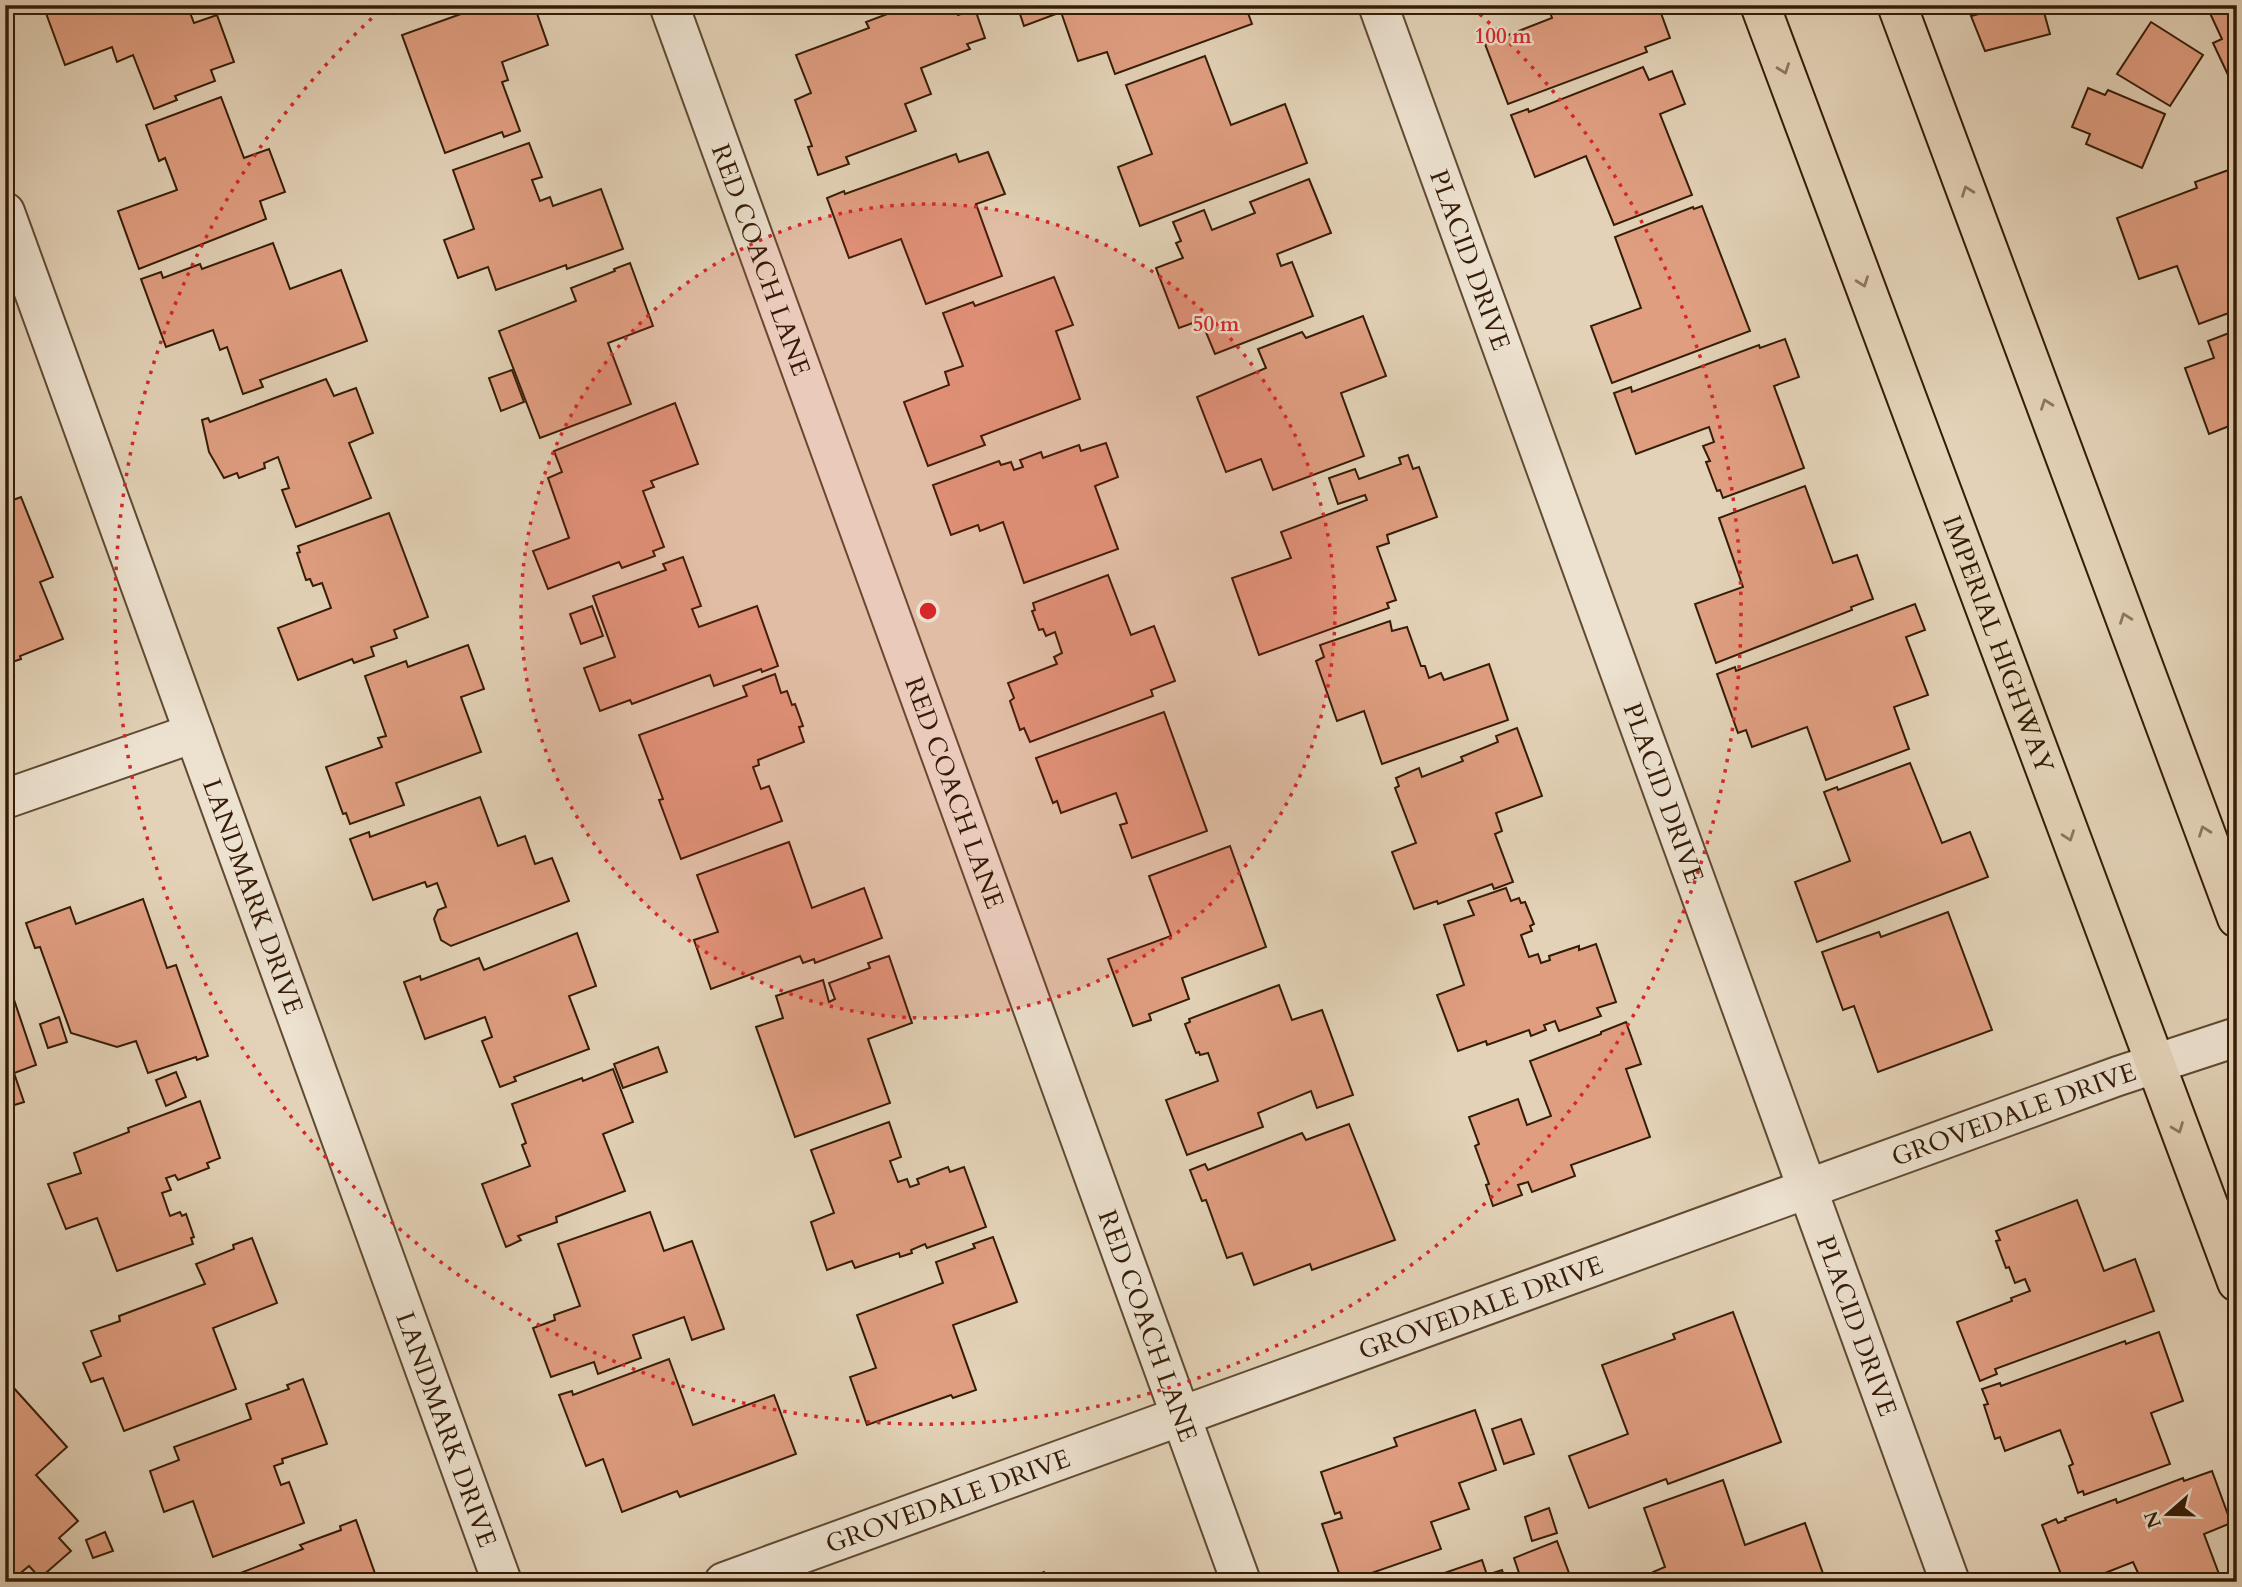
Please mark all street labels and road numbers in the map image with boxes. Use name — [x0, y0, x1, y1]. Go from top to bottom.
street label: RED COACH LANE — [703, 139, 819, 381]
street label: PLACID DRIVE — [1421, 165, 1519, 355]
street label: IMPERIAL HIGHWAY — [1934, 510, 2062, 778]
street label: RED COACH LANE — [896, 672, 1012, 914]
street label: PLACID DRIVE — [1614, 698, 1712, 888]
street label: LANDMARK DRIVE — [194, 774, 312, 1019]
street label: GROVEDALE DRIVE — [1887, 1054, 2141, 1175]
street label: RED COACH LANE — [1090, 1205, 1206, 1447]
street label: PLACID DRIVE — [1808, 1231, 1905, 1421]
street label: GROVEDALE DRIVE — [1354, 1247, 1608, 1368]
street label: LANDMARK DRIVE — [387, 1307, 505, 1552]
street label: GROVEDALE DRIVE — [821, 1441, 1075, 1562]

